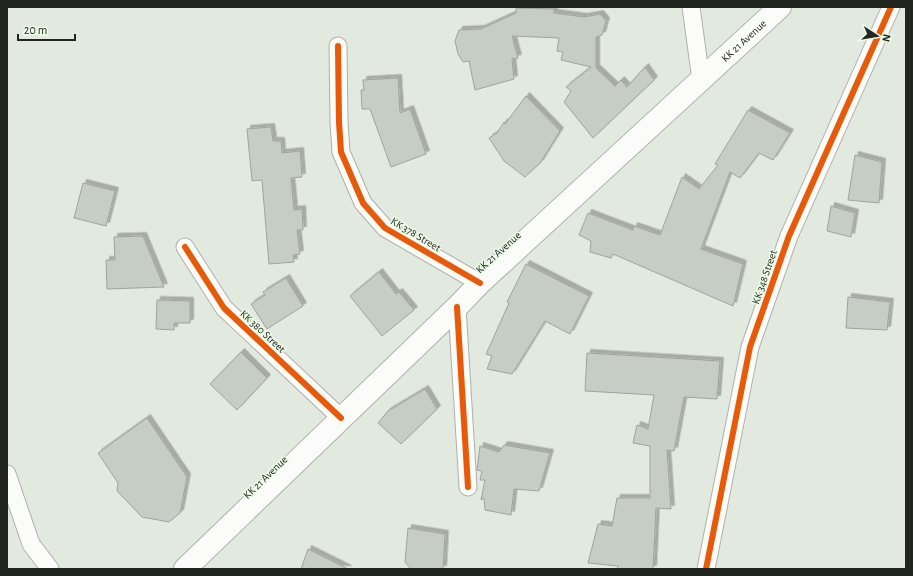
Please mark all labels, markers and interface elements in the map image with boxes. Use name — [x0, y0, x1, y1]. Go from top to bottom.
scale bar — [18, 16, 75, 42]
north arrow — [857, 16, 897, 56]
street label: KK 21 Avenue — [719, 18, 768, 64]
text: 20 m — [24, 24, 47, 36]
text: N — [880, 33, 892, 43]
street label: KK 378 Street — [389, 215, 443, 254]
street label: KK 21 Avenue — [474, 229, 523, 275]
street label: KK 348 Street — [750, 248, 779, 306]
street label: KK 380 Street — [238, 308, 288, 355]
street label: KK 21 Avenue — [241, 454, 290, 501]

